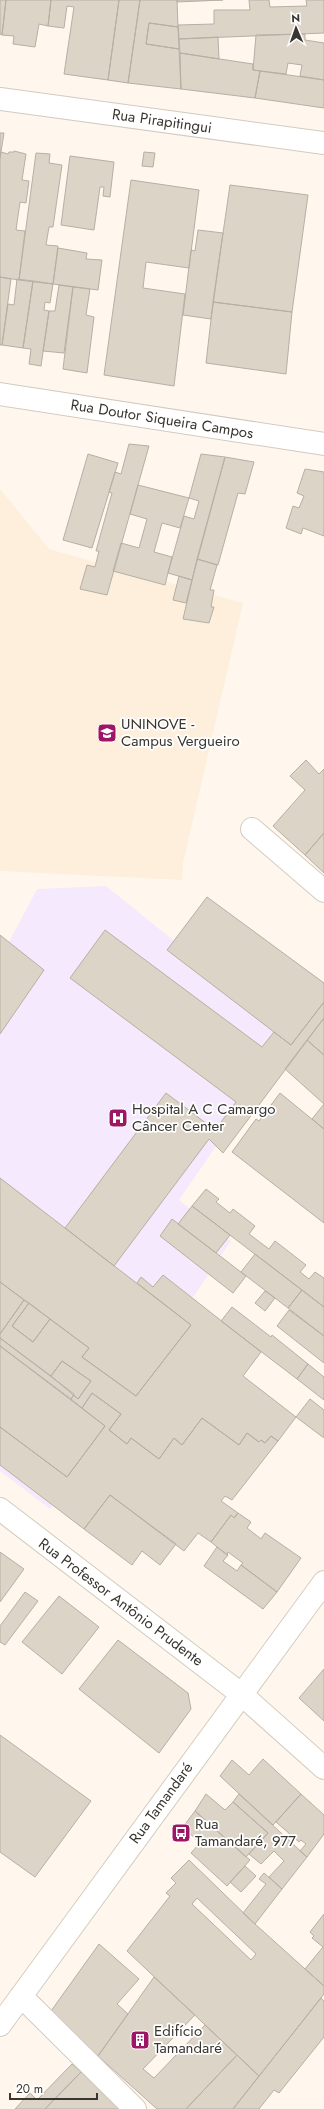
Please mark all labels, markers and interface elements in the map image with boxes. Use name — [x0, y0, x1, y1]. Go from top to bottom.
north arrow — [276, 8, 316, 48]
text: N — [291, 10, 300, 26]
street label: Rua Pirapitingui — [111, 103, 213, 139]
street label: Rua Doutor Siqueira Campos — [69, 394, 255, 444]
place label: UNINOVE - Campus Vergueiro — [121, 713, 240, 752]
school or university icon: UNINOVE - Campus Vergueiro — [96, 722, 118, 744]
place label: Hospital A C Camargo Câncer Center — [132, 1098, 275, 1137]
hospital icon: Hospital A C Camargo Câncer Center — [107, 1107, 129, 1129]
street label: Rua Professor Antônio Prudente — [34, 1533, 208, 1672]
street label: Rua Tamandaré — [124, 1758, 198, 1848]
place label: Rua Tamandaré, 977 — [195, 1813, 296, 1852]
bus stop icon: Rua Tamandaré, 977 — [170, 1822, 192, 1844]
place label: Edifício Tamandaré — [154, 2020, 222, 2059]
building icon: Edifício Tamandaré — [129, 2029, 151, 2051]
scale bar — [10, 2075, 97, 2101]
text: 20 m — [16, 2080, 43, 2098]

